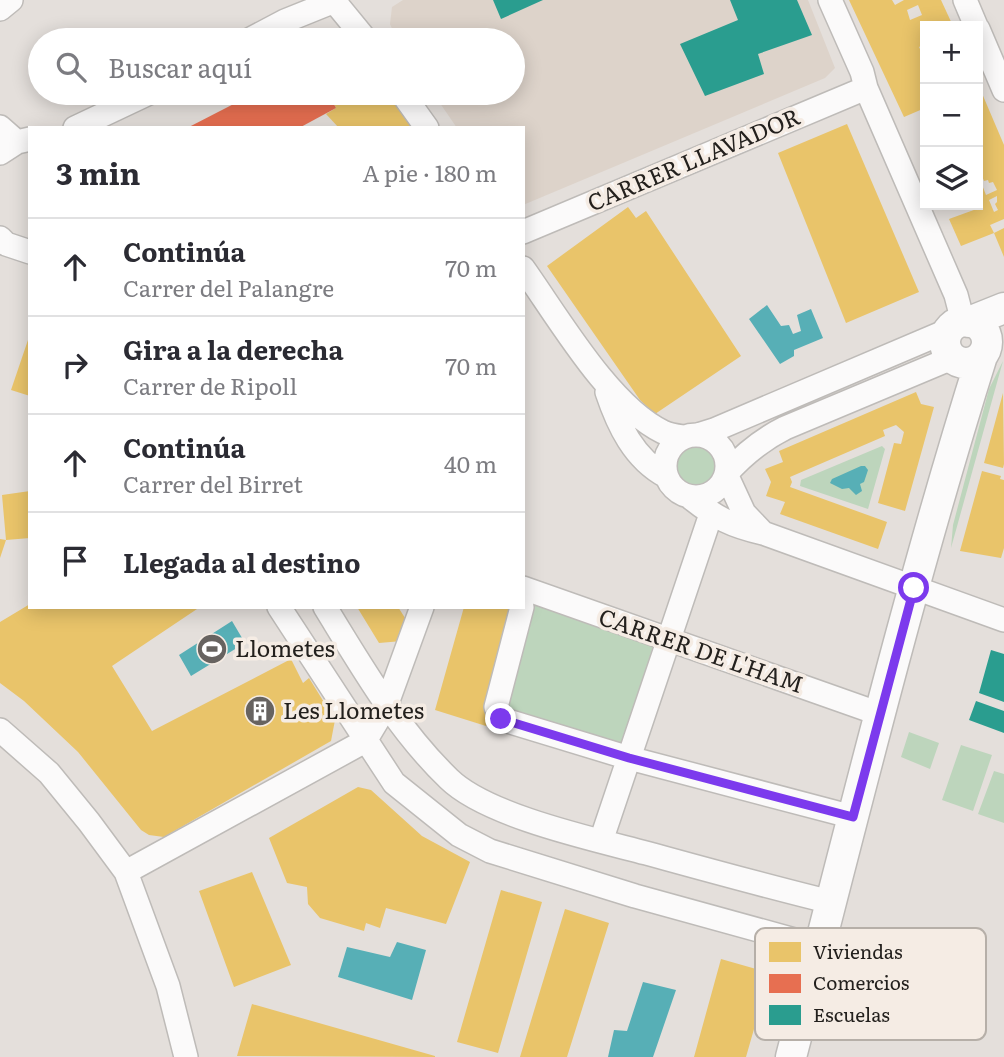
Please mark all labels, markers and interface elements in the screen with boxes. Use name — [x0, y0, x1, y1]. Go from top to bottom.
map controls — [920, 21, 983, 210]
button: + — [920, 21, 983, 84]
search box — [28, 28, 525, 105]
text: Buscar aquí — [108, 47, 252, 86]
icon: search — [52, 48, 90, 86]
button: − — [920, 84, 983, 147]
street label: CARRER LLAVADOR — [582, 98, 805, 218]
button: layers — [920, 147, 983, 210]
text: 3 min — [56, 150, 140, 194]
text: A pie · 180 m — [363, 155, 497, 189]
text: Continúa — [123, 231, 246, 270]
icon: ahead — [56, 248, 94, 286]
text: 70 m — [445, 250, 497, 284]
text: Carrer del Palangre — [123, 270, 334, 304]
text: Gira a la derecha — [123, 329, 343, 368]
icon: right — [56, 346, 94, 384]
text: 70 m — [445, 348, 497, 382]
text: Carrer de Ripoll — [123, 368, 297, 402]
text: Continúa — [123, 427, 246, 466]
icon: ahead — [56, 444, 94, 482]
text: 40 m — [444, 446, 497, 480]
text: Carrer del Birret — [123, 466, 303, 500]
icon: arrive — [56, 542, 94, 580]
text: Llegada al destino — [123, 542, 360, 581]
route start — [898, 572, 929, 603]
street label: CARRER DE L'HAM — [595, 598, 809, 700]
place label: Llometes — [235, 630, 335, 664]
sports icon: Llometes — [195, 632, 229, 666]
place label: Les Llometes — [283, 692, 424, 726]
building icon: Les Llometes — [243, 694, 277, 728]
route end — [485, 703, 516, 734]
legend — [755, 928, 986, 1040]
text: Viviendas — [813, 937, 903, 965]
text: Comercios — [813, 968, 910, 996]
text: Escuelas — [813, 1000, 890, 1028]

